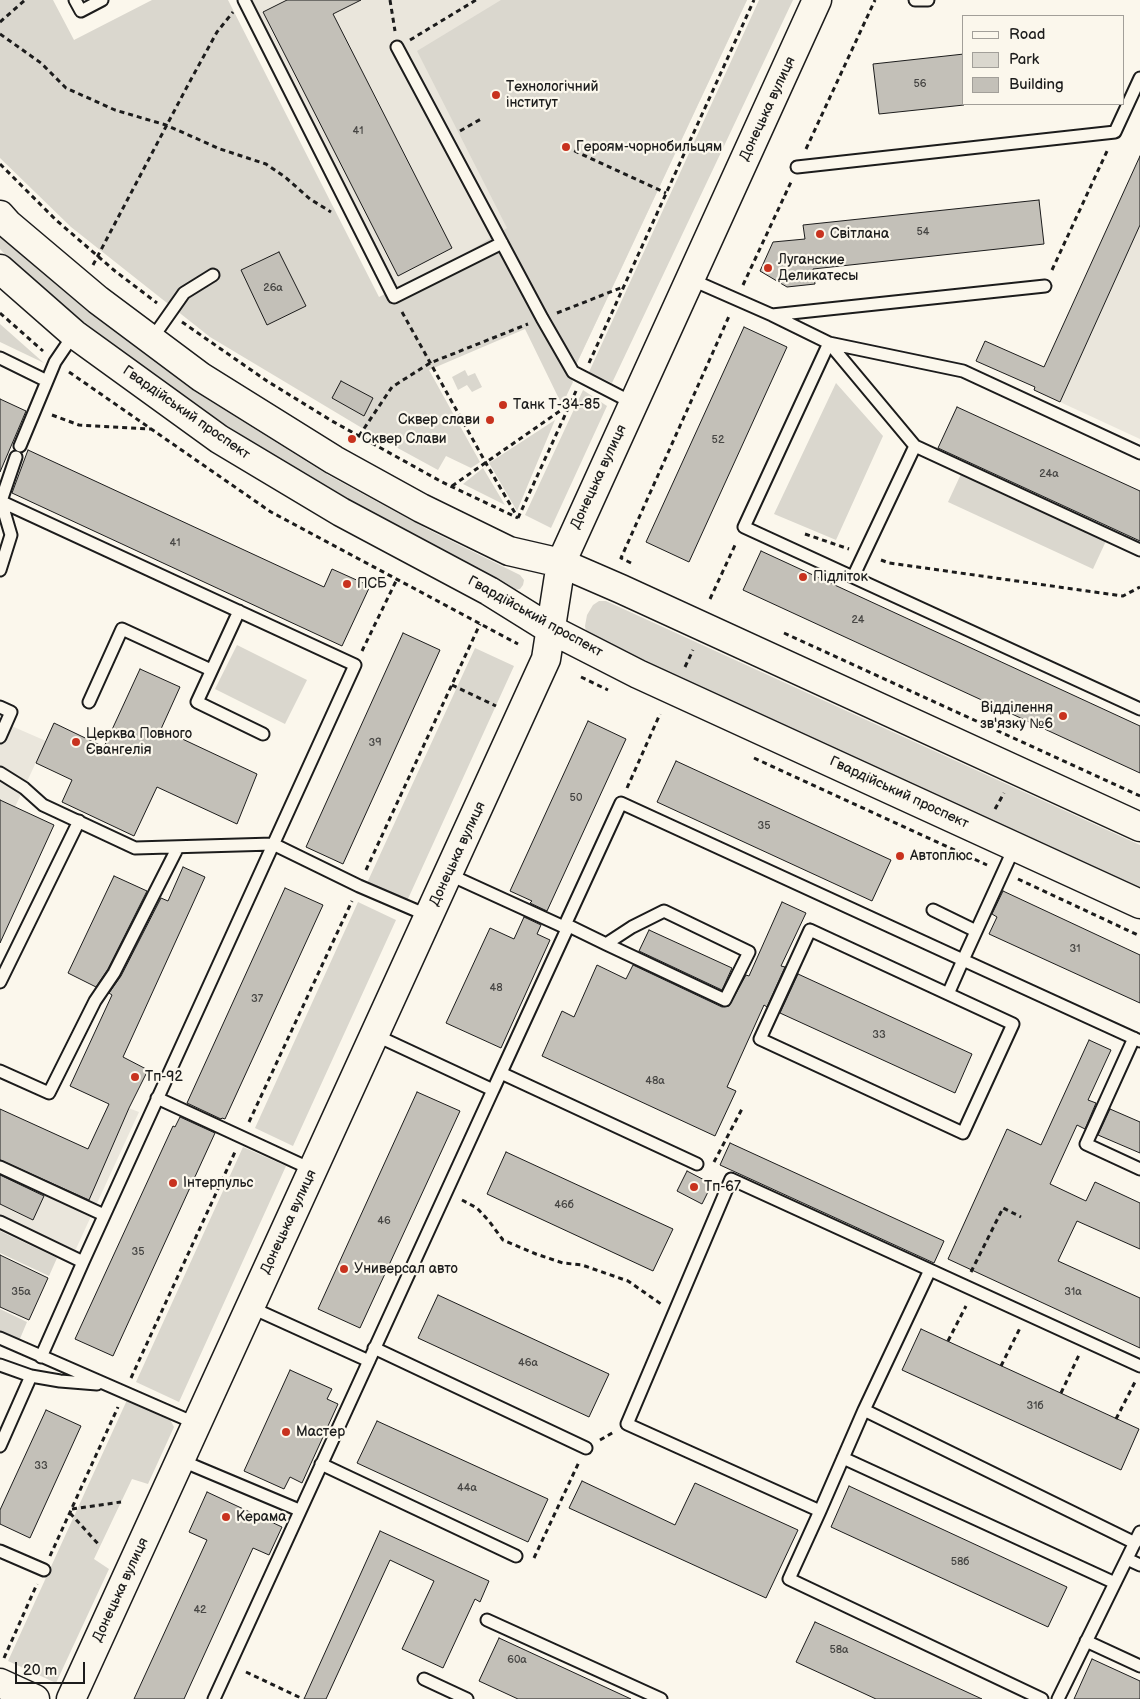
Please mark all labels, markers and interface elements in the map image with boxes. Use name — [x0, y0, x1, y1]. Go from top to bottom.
legend — [962, 15, 1125, 105]
text: Road — [1009, 25, 1045, 44]
text: Park — [1009, 50, 1039, 69]
street label: Донецька вулиця — [737, 54, 799, 164]
text: Building — [1009, 75, 1064, 94]
house number: 56 — [913, 77, 927, 91]
place label: Технологічний інститут — [506, 79, 598, 111]
marker: Технологічний інститут — [490, 89, 502, 101]
house number: 41 — [353, 124, 363, 138]
place label: Героям-чорнобильцям — [576, 139, 722, 155]
marker: Героям-чорнобильцям — [560, 141, 572, 153]
house number: 54 — [916, 225, 930, 239]
place label: Світлана — [830, 226, 889, 242]
marker: Світлана — [814, 228, 826, 240]
place label: Луганские Деликатесы — [778, 252, 858, 284]
marker: Луганские Деликатесы — [762, 262, 774, 274]
house number: 26а — [263, 281, 283, 295]
street label: Гвардійський проспект — [119, 363, 253, 463]
place label: Танк Т-34-85 — [513, 397, 600, 413]
marker: Танк Т-34-85 — [497, 399, 509, 411]
place label: Сквер слави — [398, 412, 480, 428]
marker: Сквер слави — [484, 414, 496, 426]
street label: Донецька вулиця — [568, 422, 630, 532]
place label: Сквер Слави — [362, 431, 447, 447]
marker: Сквер Слави — [346, 433, 358, 445]
house number: 52 — [712, 433, 724, 447]
house number: 24а — [1039, 467, 1059, 481]
house number: 41 — [170, 536, 180, 550]
place label: Підліток — [813, 569, 868, 585]
marker: Підліток — [797, 571, 809, 583]
street label: Гвардійський проспект — [465, 573, 605, 661]
place label: ПСБ — [357, 576, 387, 592]
marker: ПСБ — [341, 578, 353, 590]
house number: 24 — [851, 613, 865, 627]
place label: Відділення зв'язку №6 — [980, 700, 1053, 732]
marker: Відділення зв'язку №6 — [1057, 710, 1069, 722]
place label: Церква Повного Євангелія — [86, 726, 192, 759]
marker: Церква Повного Євангелія — [70, 736, 82, 748]
house number: 39 — [368, 736, 382, 750]
street label: Гвардійський проспект — [827, 753, 971, 833]
house number: 50 — [570, 791, 582, 805]
street label: Донецька вулиця — [427, 799, 489, 909]
house number: 35 — [757, 819, 771, 833]
place label: Автоплюс — [910, 848, 973, 864]
marker: Автоплюс — [894, 850, 906, 862]
house number: 31 — [1069, 942, 1081, 956]
house number: 48 — [489, 981, 503, 995]
house number: 37 — [251, 992, 263, 1006]
house number: 33 — [872, 1028, 886, 1042]
place label: Тп-92 — [145, 1069, 183, 1085]
marker: Тп-92 — [129, 1071, 141, 1083]
house number: 48а — [645, 1074, 665, 1088]
street label: Донецька вулиця — [258, 1167, 320, 1277]
place label: Інтерпульс — [183, 1175, 253, 1191]
marker: Інтерпульс — [167, 1177, 179, 1189]
place label: Тп-67 — [704, 1179, 741, 1195]
marker: Тп-67 — [688, 1181, 700, 1193]
house number: 46б — [554, 1198, 574, 1212]
house number: 46 — [377, 1214, 391, 1228]
house number: 35 — [131, 1245, 145, 1259]
place label: Универсал авто — [354, 1261, 458, 1277]
marker: Универсал авто — [338, 1263, 350, 1275]
house number: 35а — [11, 1285, 31, 1299]
house number: 31а — [1064, 1285, 1082, 1299]
house number: 46а — [518, 1356, 538, 1370]
house number: 31б — [1026, 1399, 1044, 1413]
place label: Мастер — [296, 1424, 345, 1440]
marker: Мастер — [280, 1426, 292, 1438]
house number: 33 — [34, 1459, 48, 1473]
house number: 44а — [457, 1481, 477, 1495]
place label: Керама — [236, 1509, 286, 1525]
marker: Керама — [220, 1511, 232, 1523]
street label: Донецька вулиця — [90, 1535, 152, 1645]
house number: 58б — [951, 1555, 969, 1569]
house number: 42 — [193, 1603, 207, 1617]
house number: 58а — [829, 1643, 849, 1657]
scale bar — [18, 1652, 88, 1684]
house number: 60а — [507, 1653, 527, 1667]
text: 20 m — [23, 1661, 57, 1680]

